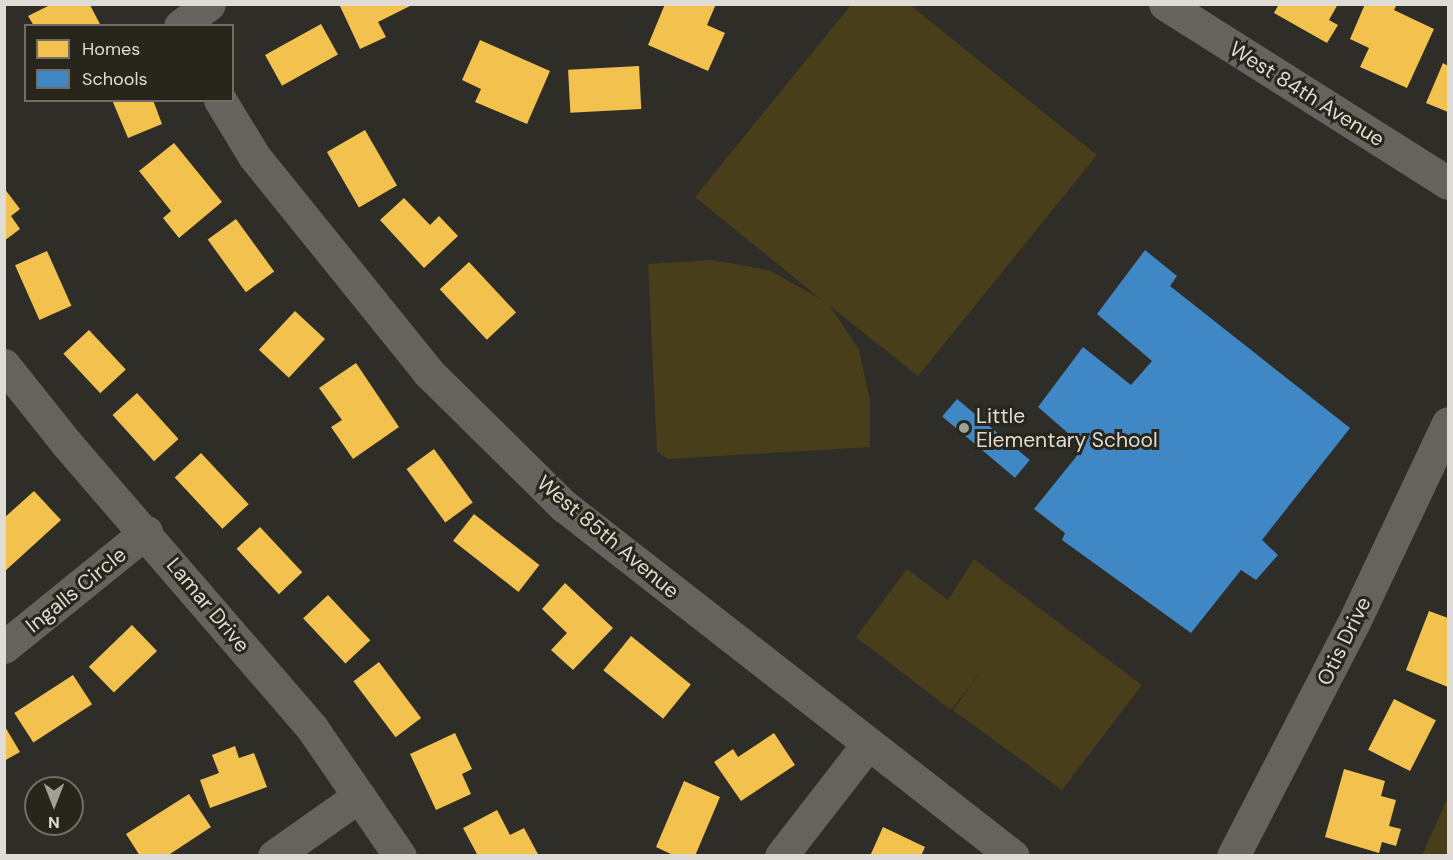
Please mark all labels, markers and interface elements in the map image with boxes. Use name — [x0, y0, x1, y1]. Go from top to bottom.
legend — [24, 24, 234, 102]
street label: West 84th Avenue — [1225, 36, 1389, 152]
text: Homes — [82, 37, 140, 61]
text: Schools — [82, 67, 147, 91]
place label: Little Elementary School — [976, 403, 1158, 453]
marker: Little Elementary School — [957, 421, 971, 435]
street label: West 85th Avenue — [532, 470, 684, 604]
street label: Ingalls Circle — [21, 542, 131, 638]
street label: Lamar Drive — [161, 553, 255, 657]
street label: Otis Drive — [1312, 593, 1376, 689]
north arrow — [24, 776, 84, 836]
text: N — [48, 812, 60, 833]

